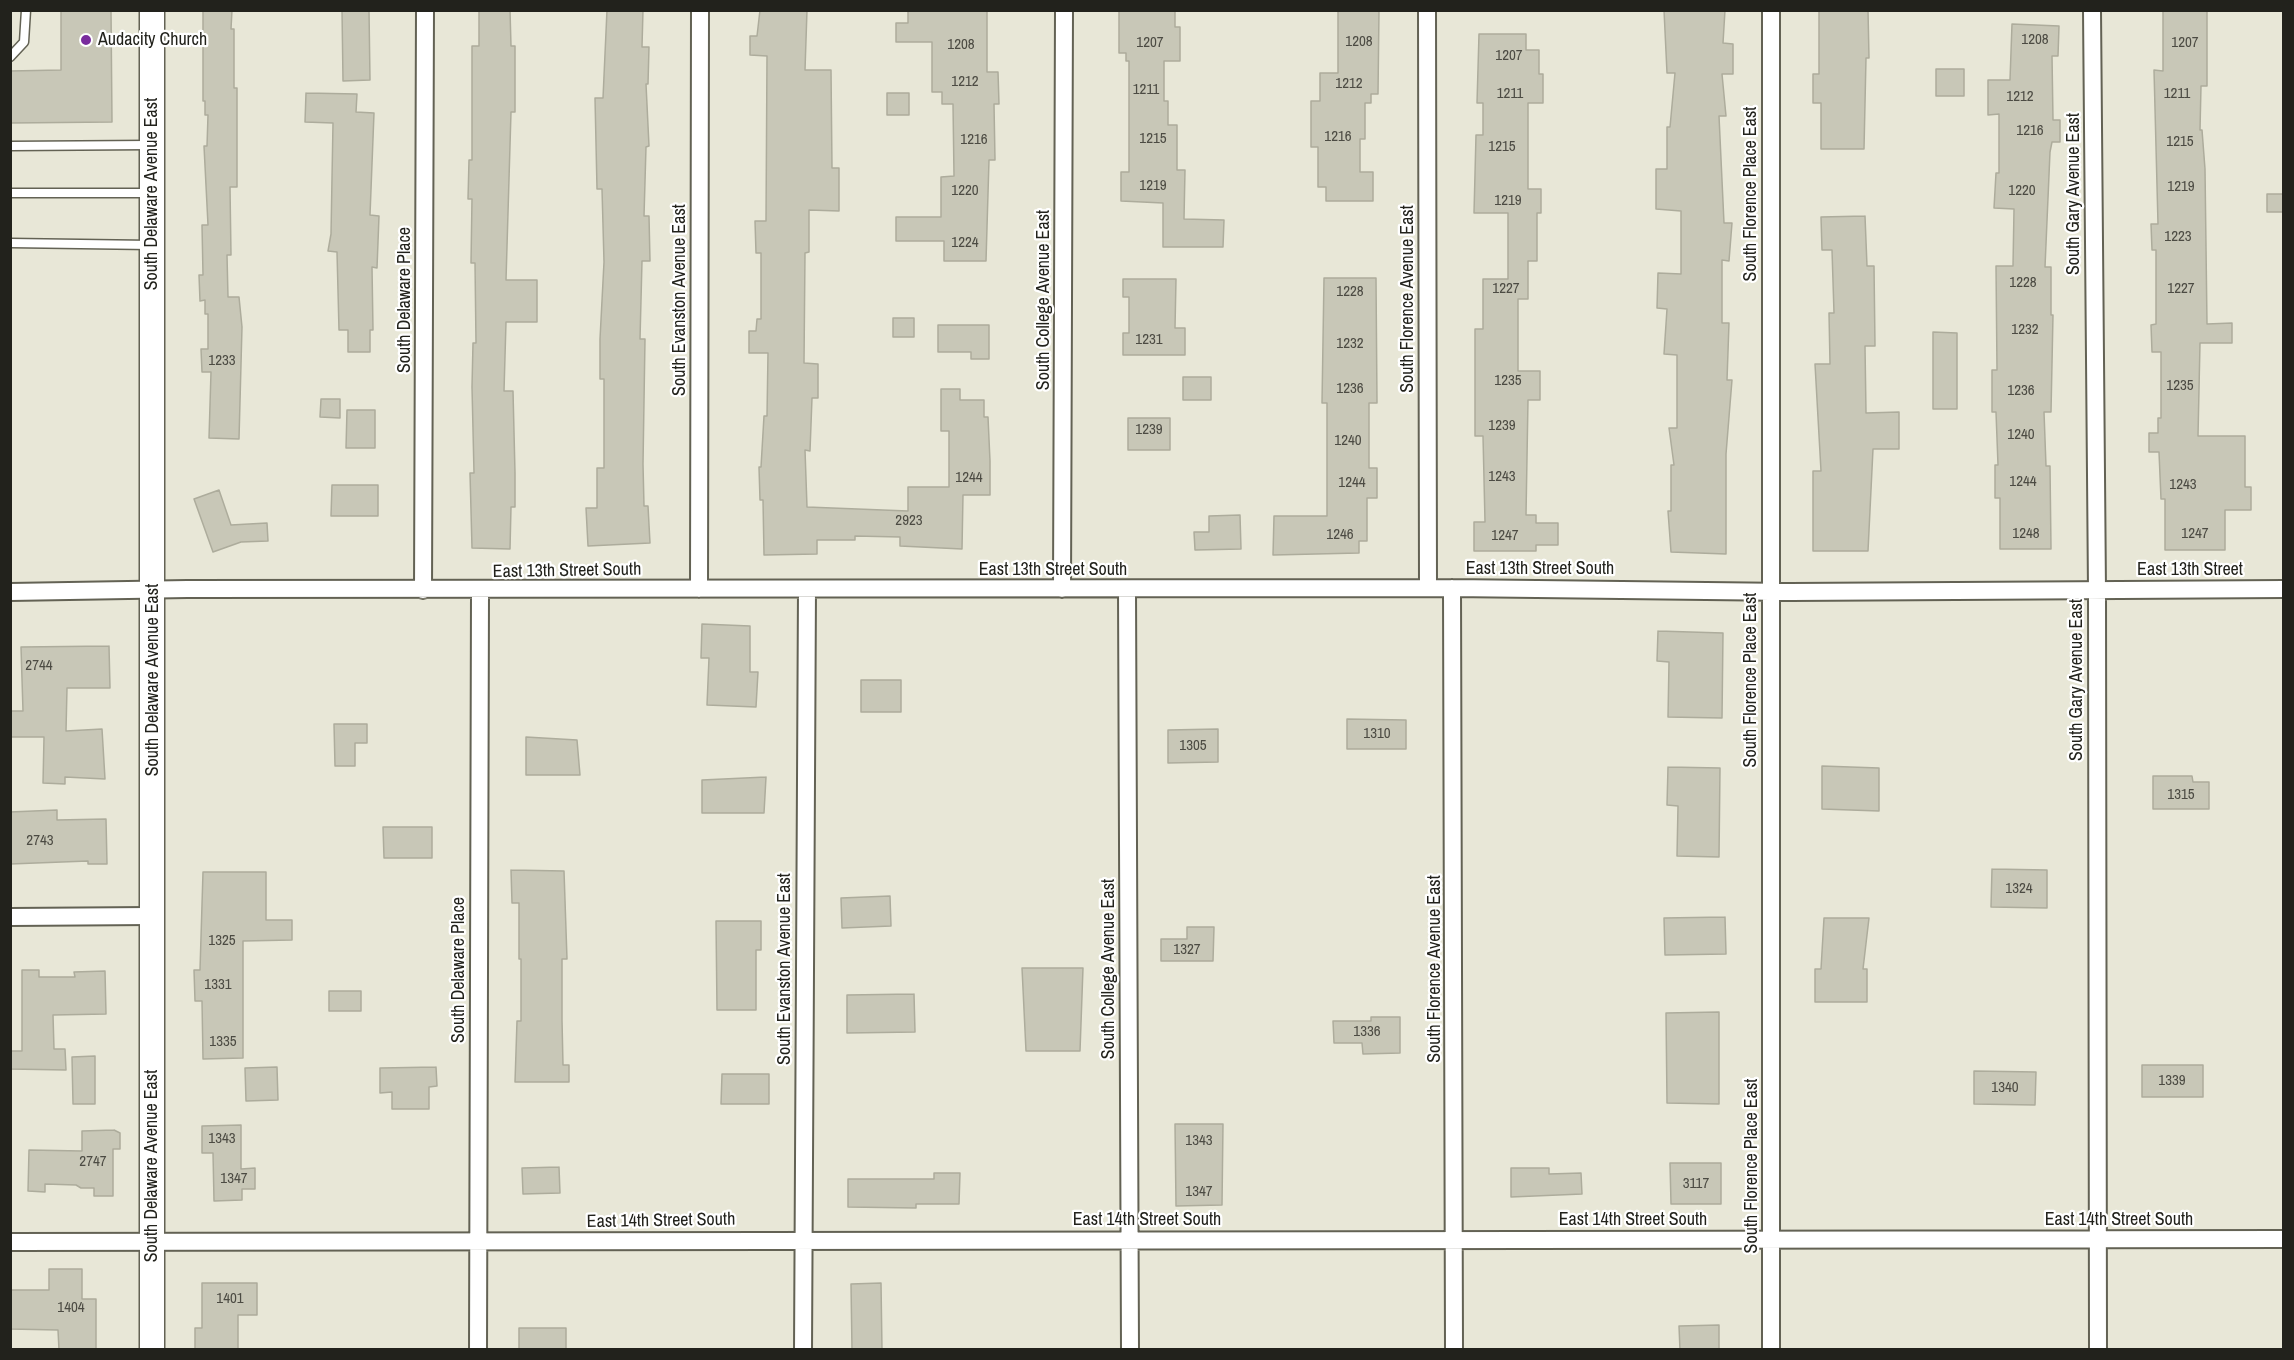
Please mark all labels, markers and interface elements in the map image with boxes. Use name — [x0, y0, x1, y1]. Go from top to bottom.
place label: Audacity Church — [98, 29, 207, 51]
house number: 1208 — [2021, 31, 2049, 49]
marker: Audacity Church — [79, 33, 93, 47]
house number: 1208 — [1345, 33, 1373, 51]
house number: 1207 — [1136, 34, 1164, 52]
house number: 1207 — [2171, 34, 2199, 52]
house number: 1208 — [947, 36, 975, 54]
house number: 1207 — [1495, 47, 1523, 65]
house number: 1212 — [951, 73, 979, 91]
house number: 1212 — [1335, 75, 1363, 93]
house number: 1211 — [1133, 81, 1159, 99]
house number: 1211 — [1497, 85, 1523, 103]
house number: 1211 — [2164, 85, 2190, 103]
house number: 1212 — [2006, 88, 2034, 106]
street label: South Delaware Avenue East — [141, 98, 163, 290]
street label: South Florence Place East — [1740, 107, 1762, 281]
street label: South Gary Avenue East — [2063, 113, 2085, 275]
house number: 1216 — [2016, 122, 2044, 140]
house number: 1216 — [1324, 128, 1352, 146]
house number: 1215 — [1139, 130, 1167, 148]
house number: 1216 — [960, 131, 988, 149]
house number: 1215 — [2166, 133, 2194, 151]
house number: 1215 — [1488, 138, 1516, 156]
house number: 1219 — [1139, 177, 1167, 195]
house number: 1219 — [2167, 178, 2195, 196]
house number: 1220 — [951, 182, 979, 200]
house number: 1220 — [2008, 182, 2036, 200]
house number: 1219 — [1494, 192, 1522, 210]
street label: South Evanston Avenue East — [669, 204, 691, 396]
street label: South Florence Avenue East — [1397, 205, 1419, 393]
street label: South College Avenue East — [1033, 210, 1055, 390]
street label: South Delaware Place — [394, 227, 416, 373]
house number: 1223 — [2164, 228, 2192, 246]
house number: 1224 — [951, 234, 979, 252]
house number: 1228 — [2009, 274, 2037, 292]
house number: 1227 — [1492, 280, 1520, 298]
house number: 1227 — [2167, 280, 2195, 298]
house number: 1228 — [1336, 283, 1364, 301]
house number: 1232 — [2011, 321, 2039, 339]
house number: 1231 — [1135, 331, 1163, 349]
house number: 1232 — [1336, 335, 1364, 353]
house number: 1233 — [208, 352, 236, 370]
house number: 1235 — [1494, 372, 1522, 390]
house number: 1235 — [2166, 377, 2194, 395]
house number: 1236 — [1336, 380, 1364, 398]
house number: 1236 — [2007, 382, 2035, 400]
house number: 1239 — [1488, 417, 1516, 435]
house number: 1239 — [1135, 421, 1163, 439]
house number: 1240 — [2007, 426, 2035, 444]
house number: 1240 — [1334, 432, 1362, 450]
house number: 1243 — [1488, 468, 1516, 486]
house number: 1244 — [955, 469, 983, 487]
house number: 1244 — [2009, 473, 2037, 491]
house number: 1244 — [1338, 474, 1366, 492]
house number: 1243 — [2169, 476, 2197, 494]
house number: 2923 — [895, 512, 923, 530]
house number: 1248 — [2012, 525, 2040, 543]
house number: 1247 — [2181, 525, 2209, 543]
house number: 1246 — [1326, 526, 1354, 544]
house number: 1247 — [1491, 527, 1519, 545]
street label: East 13th Street South — [1466, 558, 1614, 580]
street label: East 13th Street South — [493, 559, 641, 583]
street label: East 13th Street South — [979, 559, 1127, 581]
street label: East 13th Street — [2137, 559, 2243, 581]
street label: South Delaware Avenue East — [142, 584, 164, 776]
street label: South Florence Place East — [1740, 593, 1762, 767]
street label: South Gary Avenue East — [2066, 599, 2088, 761]
house number: 2744 — [25, 657, 53, 675]
house number: 1310 — [1363, 725, 1391, 743]
house number: 1305 — [1179, 737, 1207, 755]
house number: 1315 — [2167, 786, 2195, 804]
house number: 2743 — [26, 832, 54, 850]
street label: South Evanston Avenue East — [774, 873, 796, 1065]
street label: South Florence Avenue East — [1424, 875, 1446, 1063]
street label: South College Avenue East — [1098, 879, 1120, 1059]
house number: 1324 — [2005, 880, 2033, 898]
street label: South Delaware Place — [448, 897, 470, 1043]
house number: 1325 — [208, 932, 236, 950]
house number: 1327 — [1173, 941, 1201, 959]
house number: 1331 — [204, 976, 232, 994]
house number: 1336 — [1353, 1023, 1381, 1041]
house number: 1335 — [209, 1033, 237, 1051]
street label: South Delaware Avenue East — [141, 1070, 163, 1262]
house number: 1339 — [2158, 1072, 2186, 1090]
street label: South Florence Place East — [1741, 1079, 1763, 1253]
house number: 1340 — [1991, 1079, 2019, 1097]
house number: 1343 — [208, 1130, 236, 1148]
house number: 1343 — [1185, 1132, 1213, 1150]
house number: 2747 — [79, 1153, 107, 1171]
house number: 1347 — [220, 1170, 248, 1188]
house number: 3117 — [1683, 1175, 1709, 1193]
house number: 1347 — [1185, 1183, 1213, 1201]
street label: East 14th Street South — [587, 1209, 735, 1233]
street label: East 14th Street South — [1073, 1209, 1221, 1231]
street label: East 14th Street South — [1559, 1209, 1707, 1231]
street label: East 14th Street South — [2045, 1209, 2193, 1231]
house number: 1401 — [216, 1290, 244, 1308]
house number: 1404 — [57, 1299, 85, 1317]

